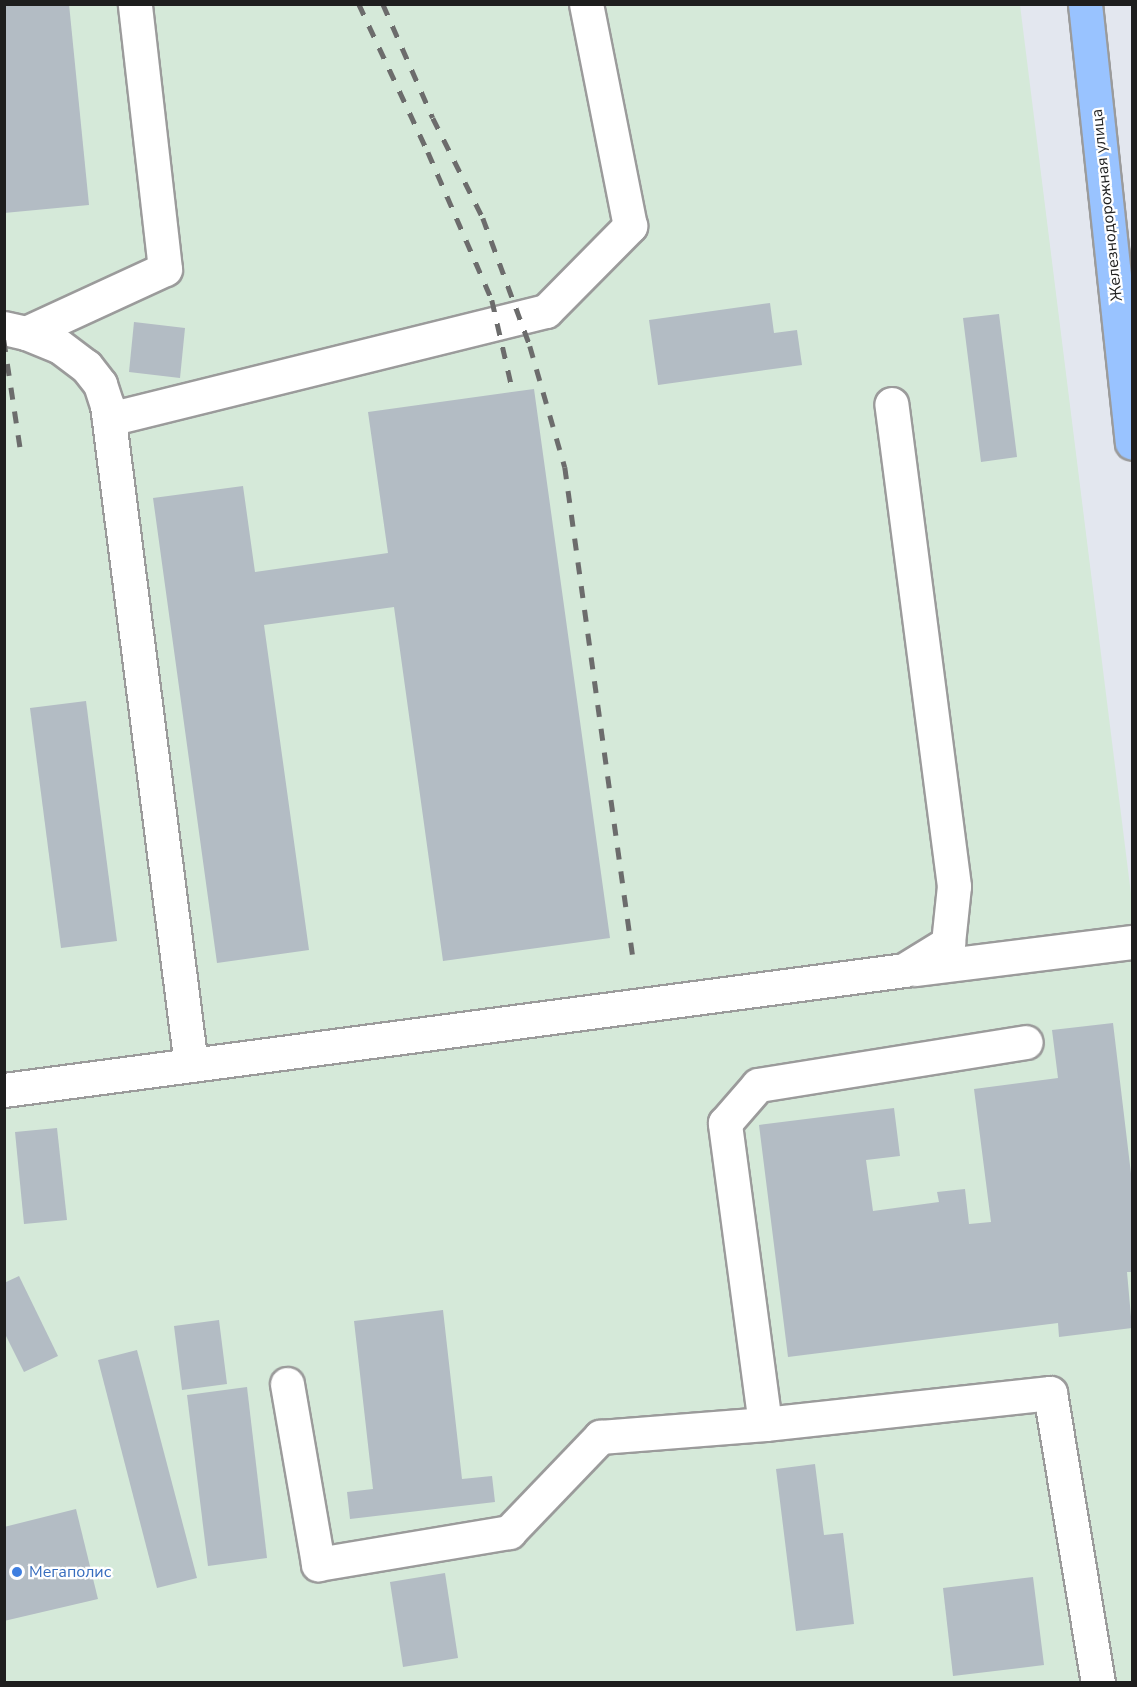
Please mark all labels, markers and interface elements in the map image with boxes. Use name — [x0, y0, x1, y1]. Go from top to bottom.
street label: Железнодорожная улица — [1087, 108, 1127, 302]
place label: Мегаполис — [29, 1562, 111, 1582]
marker: Мегаполис — [10, 1565, 24, 1579]

